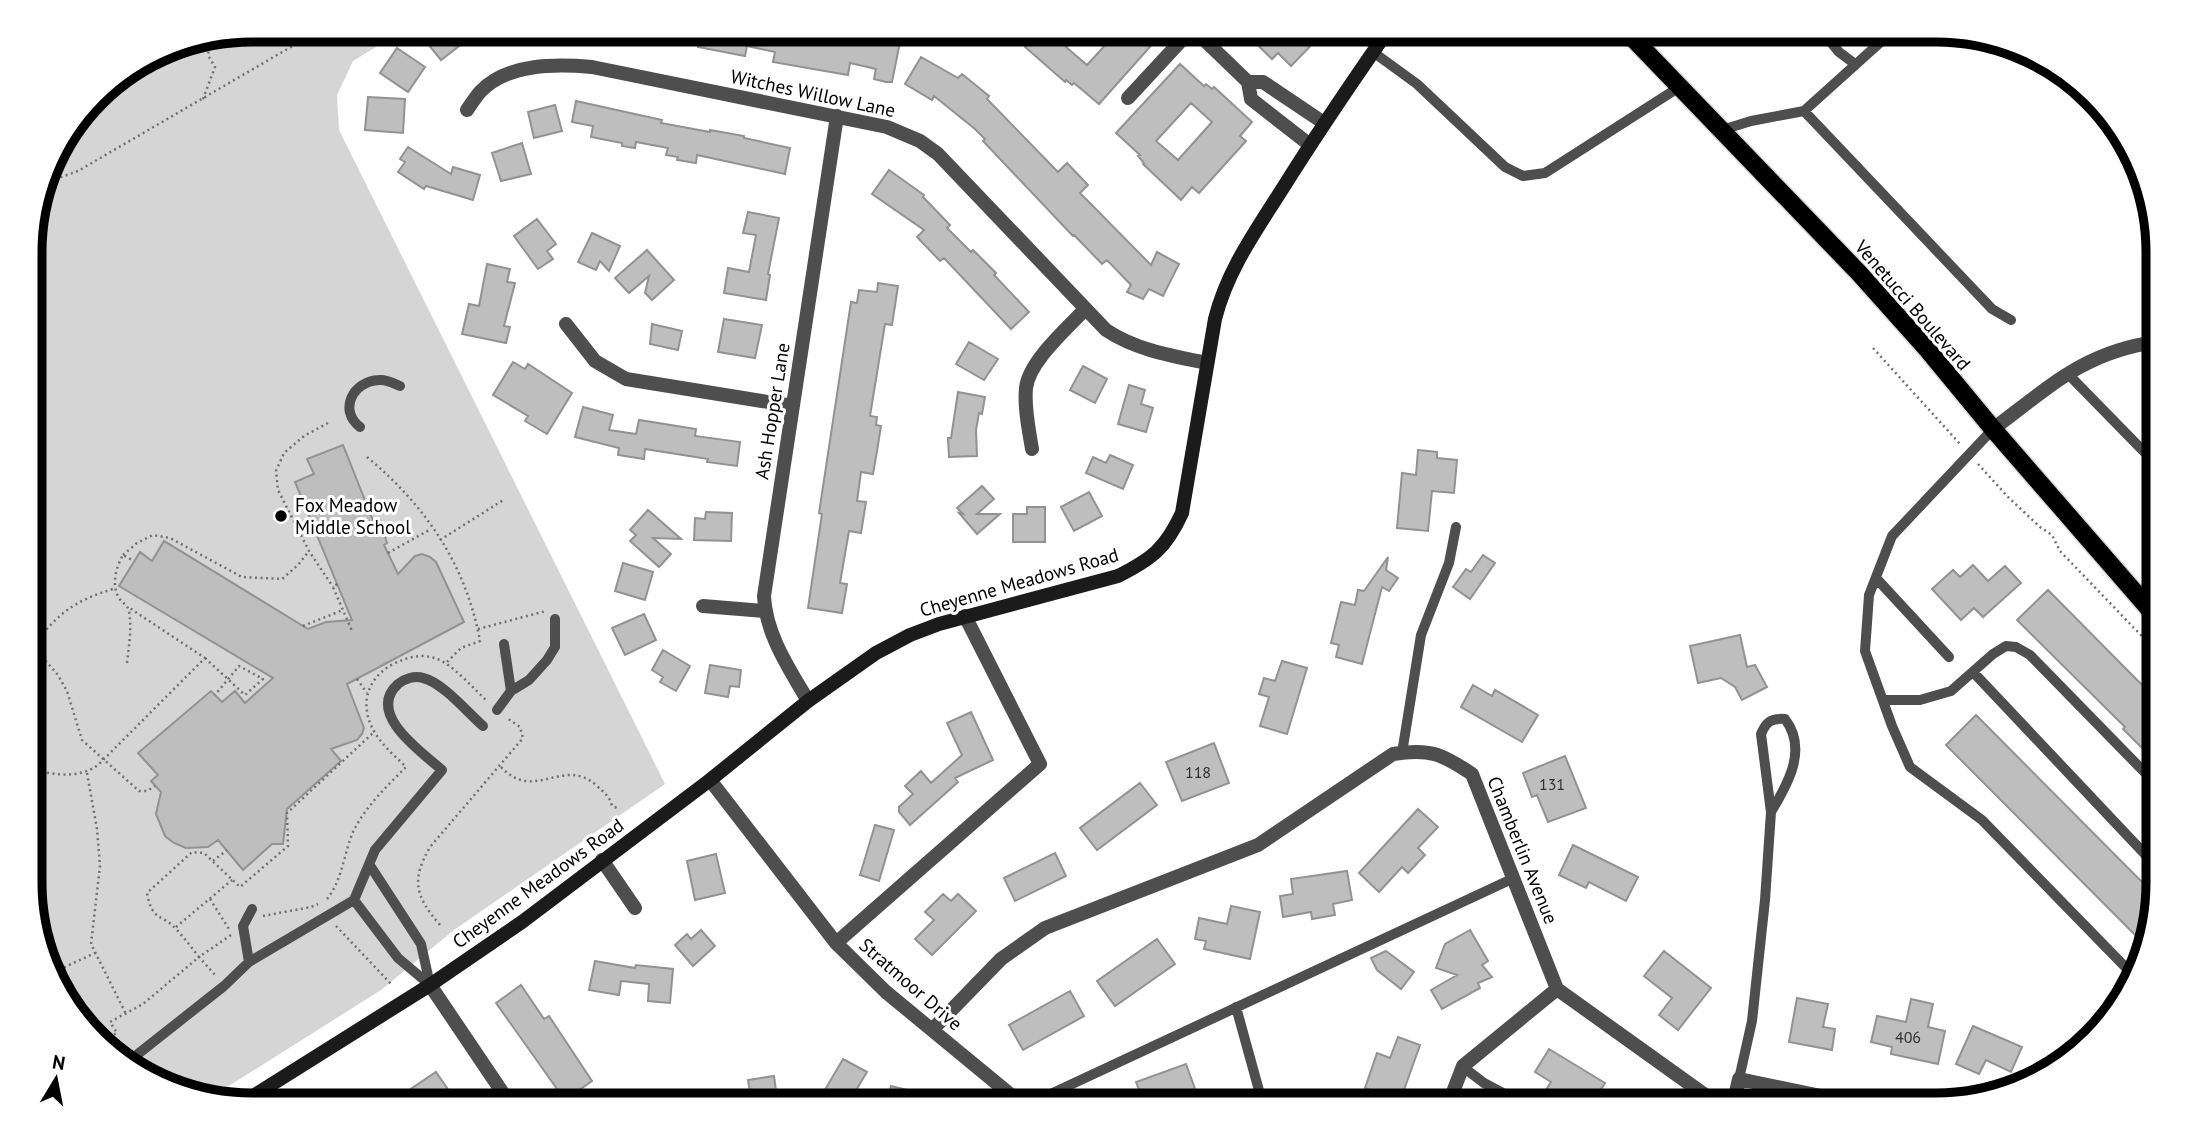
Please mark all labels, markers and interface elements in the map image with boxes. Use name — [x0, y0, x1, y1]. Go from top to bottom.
street label: Witches Willow Lane — [728, 64, 898, 122]
street label: Venetucci Boulevard — [1849, 234, 1976, 375]
street label: Ash Hopper Lane — [749, 341, 795, 481]
place label: Fox Meadow Middle School — [295, 493, 411, 539]
marker: Fox Meadow Middle School — [273, 508, 289, 524]
street label: Cheyenne Meadows Road — [917, 542, 1121, 622]
house number: 118 — [1185, 762, 1211, 782]
street label: Chamberlin Avenue — [1482, 773, 1564, 927]
house number: 131 — [1539, 774, 1565, 794]
street label: Cheyenne Meadows Road — [448, 813, 628, 953]
street label: Stratmoor Drive — [855, 933, 967, 1035]
house number: 406 — [1895, 1027, 1921, 1047]
north arrow — [21, 1044, 91, 1114]
text: N — [51, 1049, 67, 1075]

